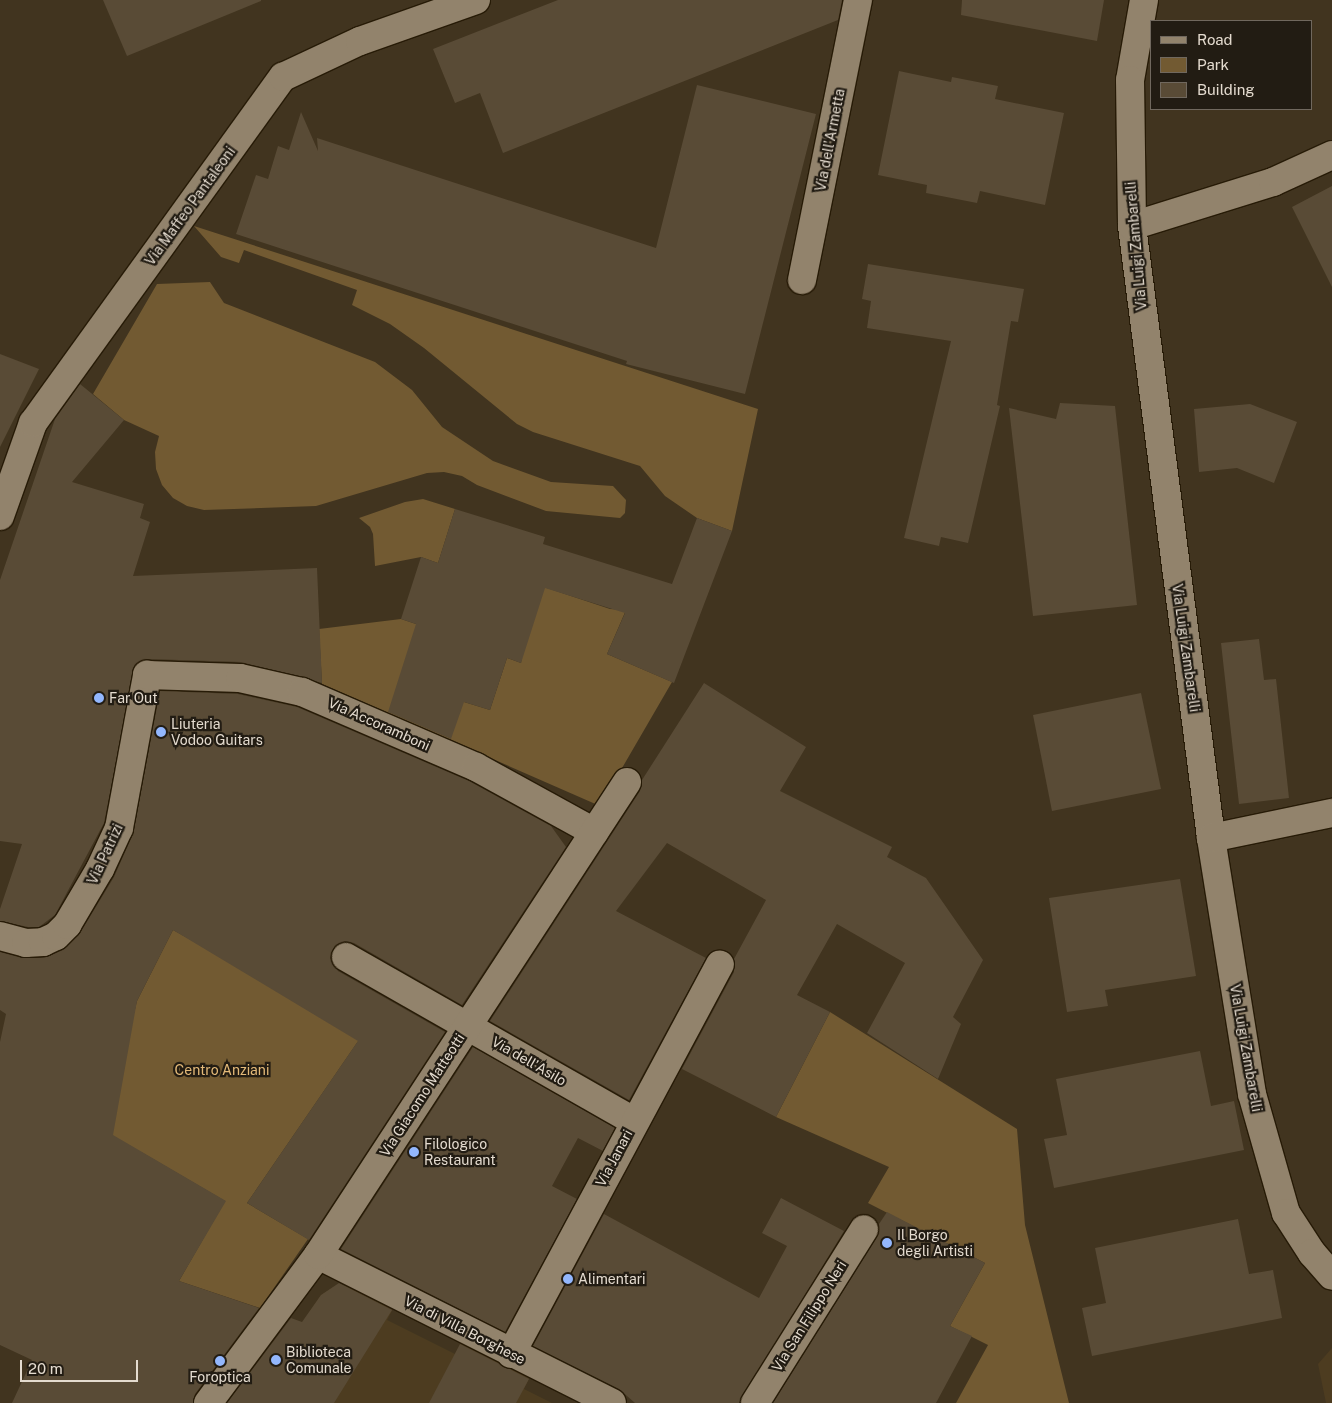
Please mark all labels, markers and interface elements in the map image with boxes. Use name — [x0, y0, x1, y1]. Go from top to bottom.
legend — [1150, 20, 1312, 110]
text: Road — [1197, 31, 1233, 48]
text: Park — [1197, 56, 1229, 73]
text: Building — [1197, 81, 1255, 98]
street label: Via dell'Armetta — [812, 87, 848, 193]
street label: Via Maffeo Pantaleoni — [141, 143, 239, 269]
street label: Via Luigi Zambarelli — [1122, 181, 1150, 311]
street label: Via Luigi Zambarelli — [1169, 583, 1203, 713]
place label: Far Out — [109, 690, 158, 706]
marker: Far Out — [93, 692, 105, 704]
street label: Via Accoramboni — [325, 694, 433, 754]
place label: Liuteria Vodoo Guitars — [171, 716, 263, 749]
marker: Liuteria Vodoo Guitars — [155, 726, 167, 738]
street label: Via Patrizi — [84, 821, 126, 887]
street label: Via Luigi Zambarelli — [1227, 983, 1265, 1113]
street label: Via Giacomo Matteotti — [376, 1030, 468, 1160]
street label: Via dell'Asilo — [489, 1033, 569, 1089]
park label: Centro Anziani — [175, 1062, 269, 1078]
street label: Via Janari — [592, 1127, 636, 1189]
place label: Filologico Restaurant — [424, 1136, 496, 1168]
marker: Filologico Restaurant — [408, 1146, 420, 1158]
place label: Il Borgo degli Artisti — [897, 1227, 973, 1260]
marker: Il Borgo degli Artisti — [881, 1237, 893, 1249]
street label: Via San Filippo Neri — [768, 1257, 850, 1375]
place label: Alimentari — [578, 1271, 646, 1287]
marker: Alimentari — [562, 1273, 574, 1285]
street label: Via di Villa Borghese — [402, 1292, 528, 1368]
place label: Biblioteca Comunale — [286, 1344, 351, 1376]
scale bar — [22, 1350, 140, 1382]
marker: Biblioteca Comunale — [270, 1354, 282, 1366]
marker: Foroptica — [214, 1355, 226, 1367]
text: 20 m — [28, 1360, 63, 1377]
place label: Foroptica — [189, 1369, 251, 1385]

